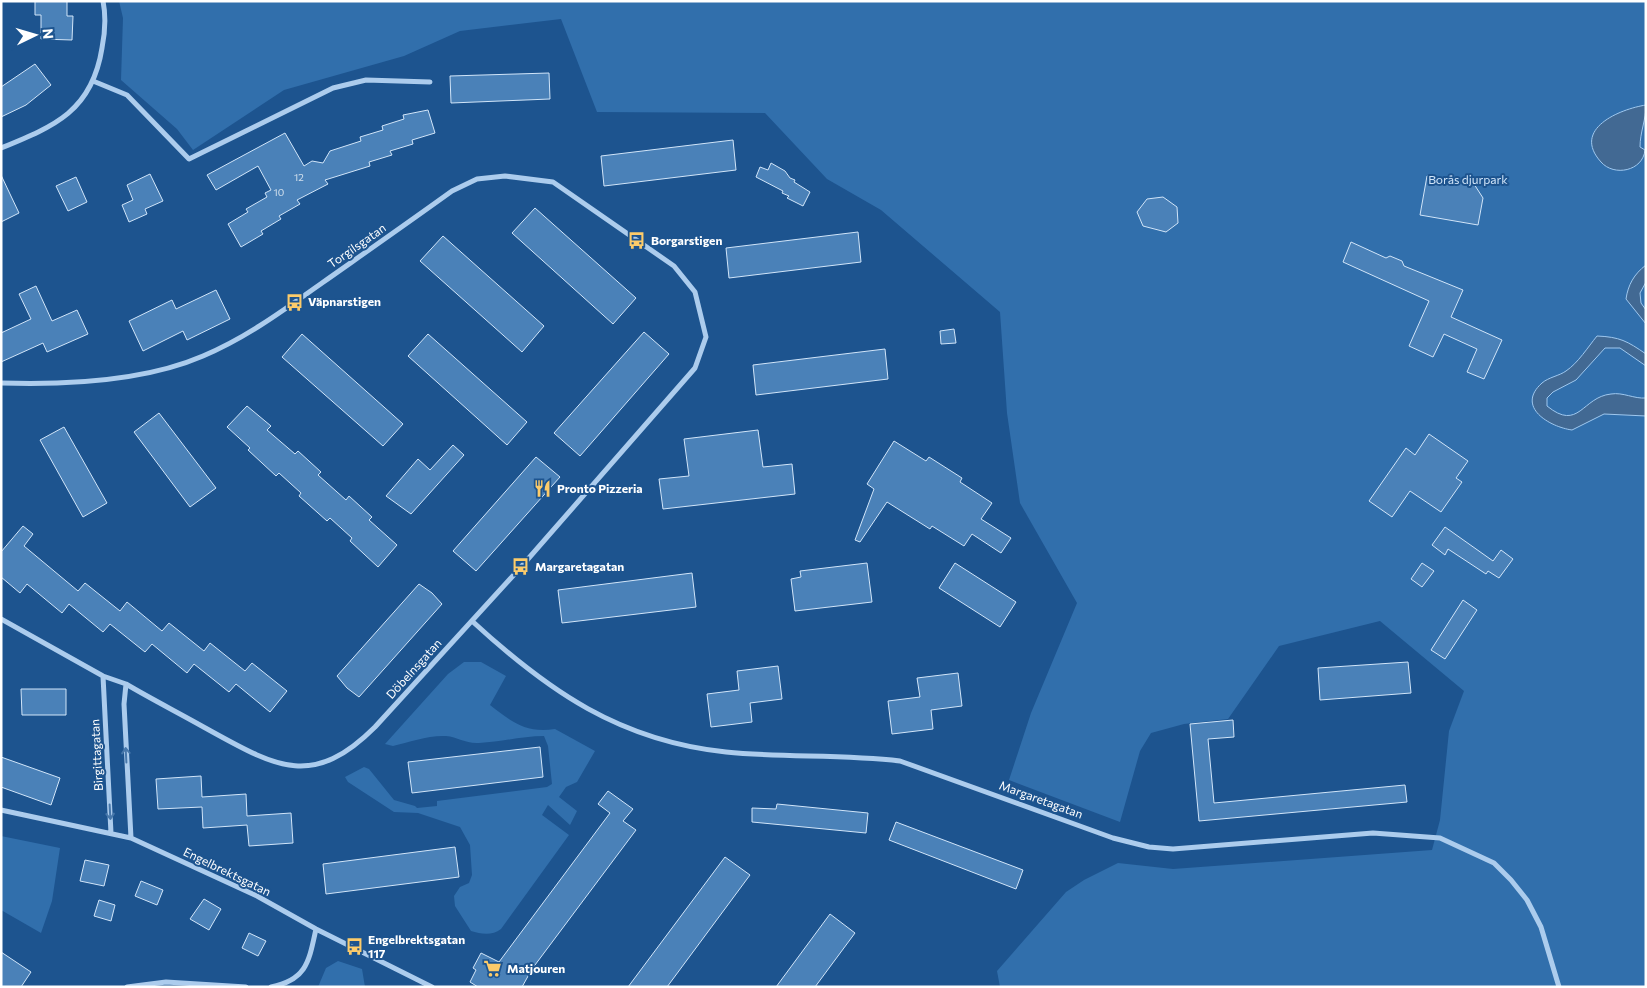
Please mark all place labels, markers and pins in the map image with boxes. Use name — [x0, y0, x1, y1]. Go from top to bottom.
bus stop icon: Borgarstigen — [627, 231, 647, 251]
place label: Borgarstigen — [651, 233, 722, 247]
bus stop icon: Väpnarstigen — [284, 292, 304, 312]
place label: Väpnarstigen — [308, 294, 381, 308]
restaurant icon: Pronto Pizzeria — [533, 479, 553, 499]
place label: Pronto Pizzeria — [557, 481, 643, 495]
bus stop icon: Margaretagatan — [511, 557, 531, 577]
place label: Margaretagatan — [535, 559, 624, 573]
place label: Engelbrektsgatan 117 — [368, 932, 465, 960]
bus stop icon: Engelbrektsgatan 117 — [344, 937, 364, 957]
supermarket icon: Matjouren — [483, 959, 503, 979]
place label: Matjouren — [507, 961, 565, 975]

